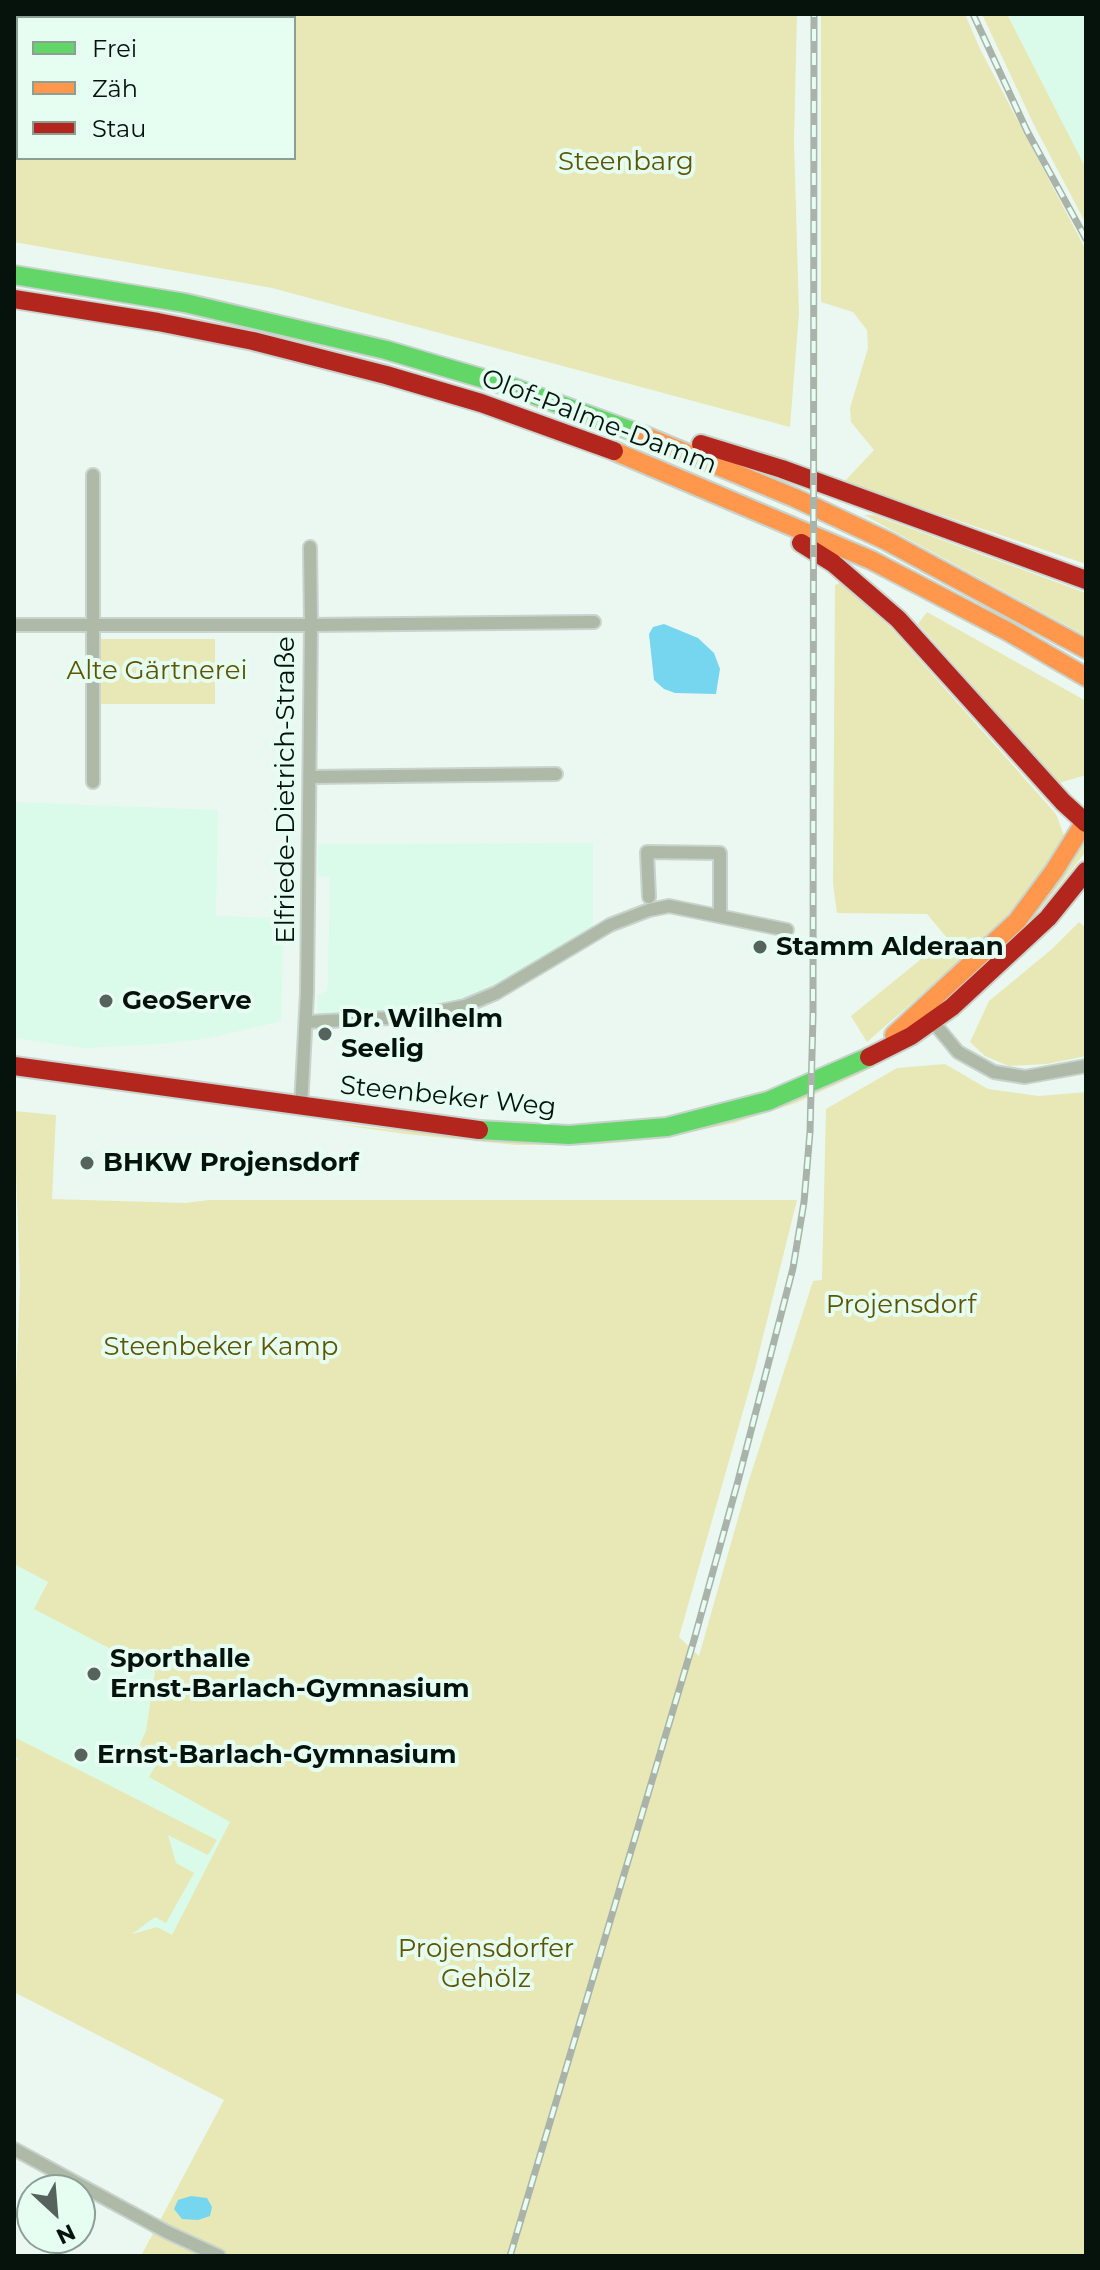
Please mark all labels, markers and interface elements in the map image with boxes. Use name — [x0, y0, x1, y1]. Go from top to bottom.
legend — [16, 16, 296, 160]
text: Frei — [92, 34, 137, 63]
text: Zäh — [92, 74, 138, 103]
text: Stau — [92, 114, 146, 143]
park label: Steenbarg — [558, 146, 694, 178]
street label: Olof-Palme-Damm — [477, 363, 721, 481]
street label: Elfriede-Dietrich-Straße — [270, 636, 302, 944]
park label: Alte Gärtnerei — [67, 655, 247, 687]
place label: Stamm Alderaan — [776, 931, 1004, 963]
marker: Stamm Alderaan — [751, 938, 769, 956]
place label: GeoServe — [122, 985, 252, 1017]
marker: GeoServe — [97, 992, 115, 1010]
place label: Dr. Wilhelm Seelig — [341, 1003, 503, 1064]
marker: Dr. Wilhelm Seelig — [316, 1025, 334, 1043]
street label: Steenbeker Weg — [338, 1070, 558, 1124]
place label: BHKW Projensdorf — [103, 1147, 359, 1179]
marker: BHKW Projensdorf — [78, 1154, 96, 1172]
park label: Projensdorf — [826, 1289, 976, 1321]
park label: Steenbeker Kamp — [104, 1331, 338, 1363]
place label: Sporthalle Ernst-Barlach-Gymnasium — [110, 1643, 469, 1704]
marker: Sporthalle Ernst-Barlach-Gymnasium — [85, 1665, 103, 1683]
place label: Ernst-Barlach-Gymnasium — [97, 1739, 456, 1771]
marker: Ernst-Barlach-Gymnasium — [72, 1746, 90, 1764]
park label: Projensdorfer Gehölz — [398, 1933, 574, 1994]
north arrow — [16, 2174, 96, 2254]
text: N — [52, 2218, 80, 2250]

